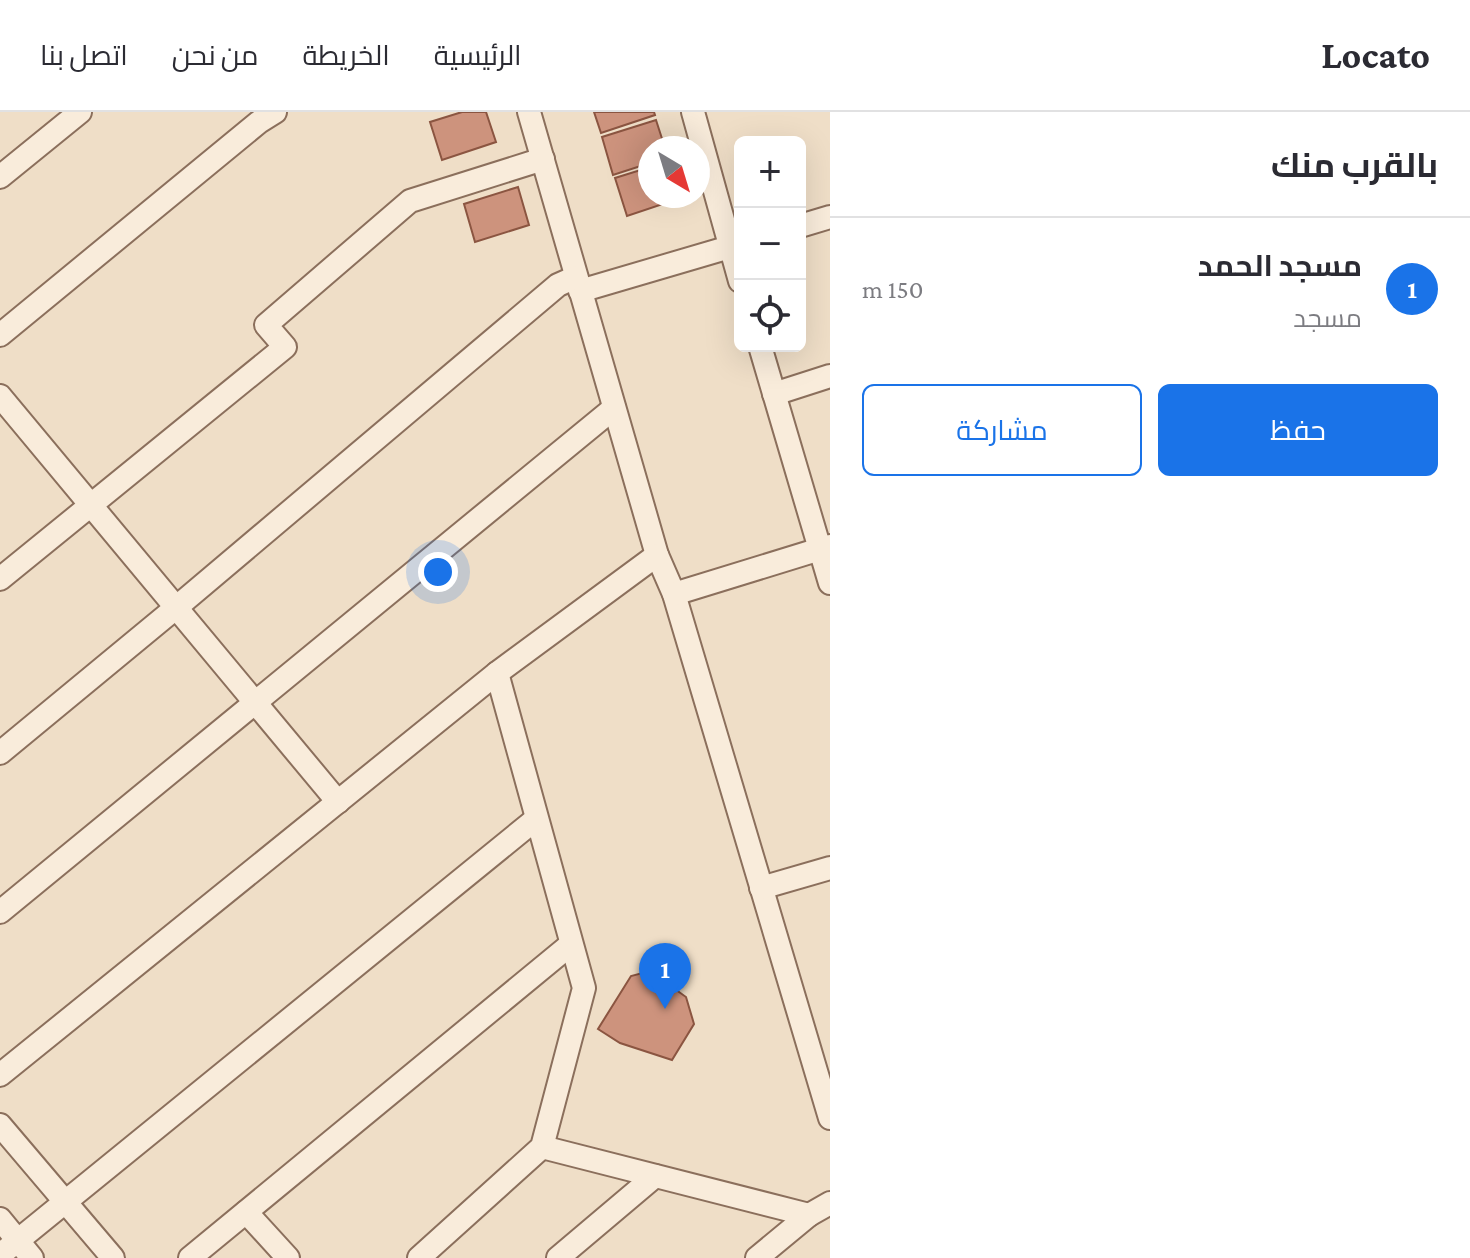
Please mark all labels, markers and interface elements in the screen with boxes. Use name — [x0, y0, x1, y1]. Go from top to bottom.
text: Locato — [1321, 34, 1430, 76]
text: اتصل بنا — [40, 40, 128, 71]
text: من نحن — [172, 40, 258, 71]
text: الخريطة — [302, 40, 390, 71]
text: الرئيسية — [434, 40, 522, 71]
north arrow — [638, 136, 710, 208]
map controls — [734, 136, 806, 352]
button: + — [734, 136, 806, 208]
text: بالقرب منك — [1271, 147, 1438, 184]
button: − — [734, 208, 806, 280]
text: مسجد الحمد — [1198, 249, 1362, 282]
text: 150 m — [862, 275, 923, 304]
text: 1 — [1407, 275, 1417, 304]
button: locate — [734, 280, 806, 352]
text: مسجد — [1293, 304, 1362, 333]
button: مشاركة — [862, 384, 1142, 476]
button: حفظ — [1158, 384, 1438, 476]
your location — [418, 552, 458, 592]
pin: 1 — [639, 943, 691, 1009]

